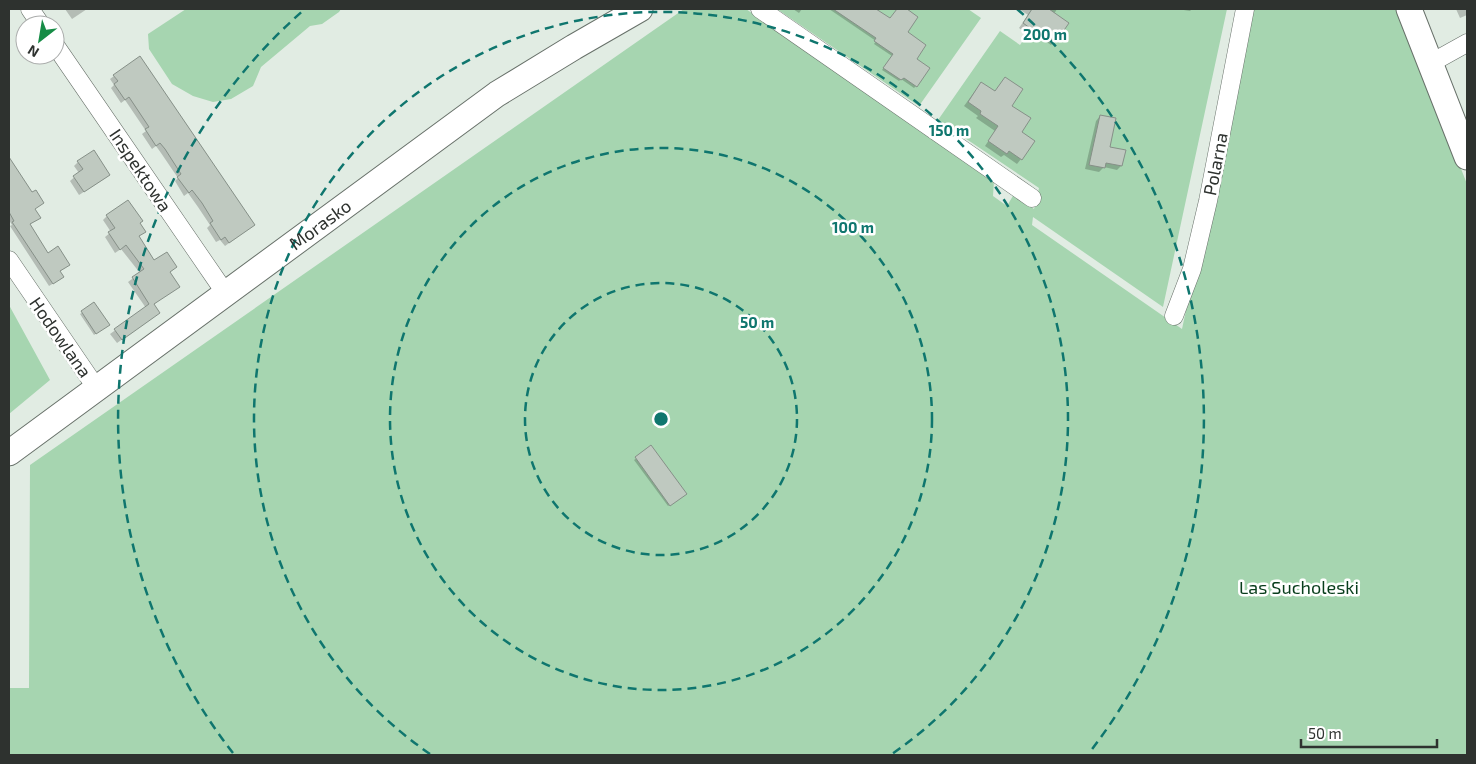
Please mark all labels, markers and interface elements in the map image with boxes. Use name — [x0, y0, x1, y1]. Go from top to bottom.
north arrow — [15, 15, 65, 65]
text: 200 m — [1023, 25, 1067, 43]
text: N — [24, 42, 42, 61]
text: 150 m — [929, 121, 969, 139]
street label: Inspektowa — [105, 124, 177, 216]
street label: Polarna — [1198, 131, 1232, 197]
street label: Morasko — [285, 194, 355, 254]
text: 100 m — [832, 218, 874, 236]
street label: Hodowlana — [25, 293, 97, 381]
text: 50 m — [740, 313, 774, 331]
centre of rings — [652, 410, 670, 428]
park label: Las Sucholeski — [1239, 576, 1359, 598]
scale bar — [1301, 716, 1437, 748]
text: 50 m — [1308, 724, 1342, 742]

